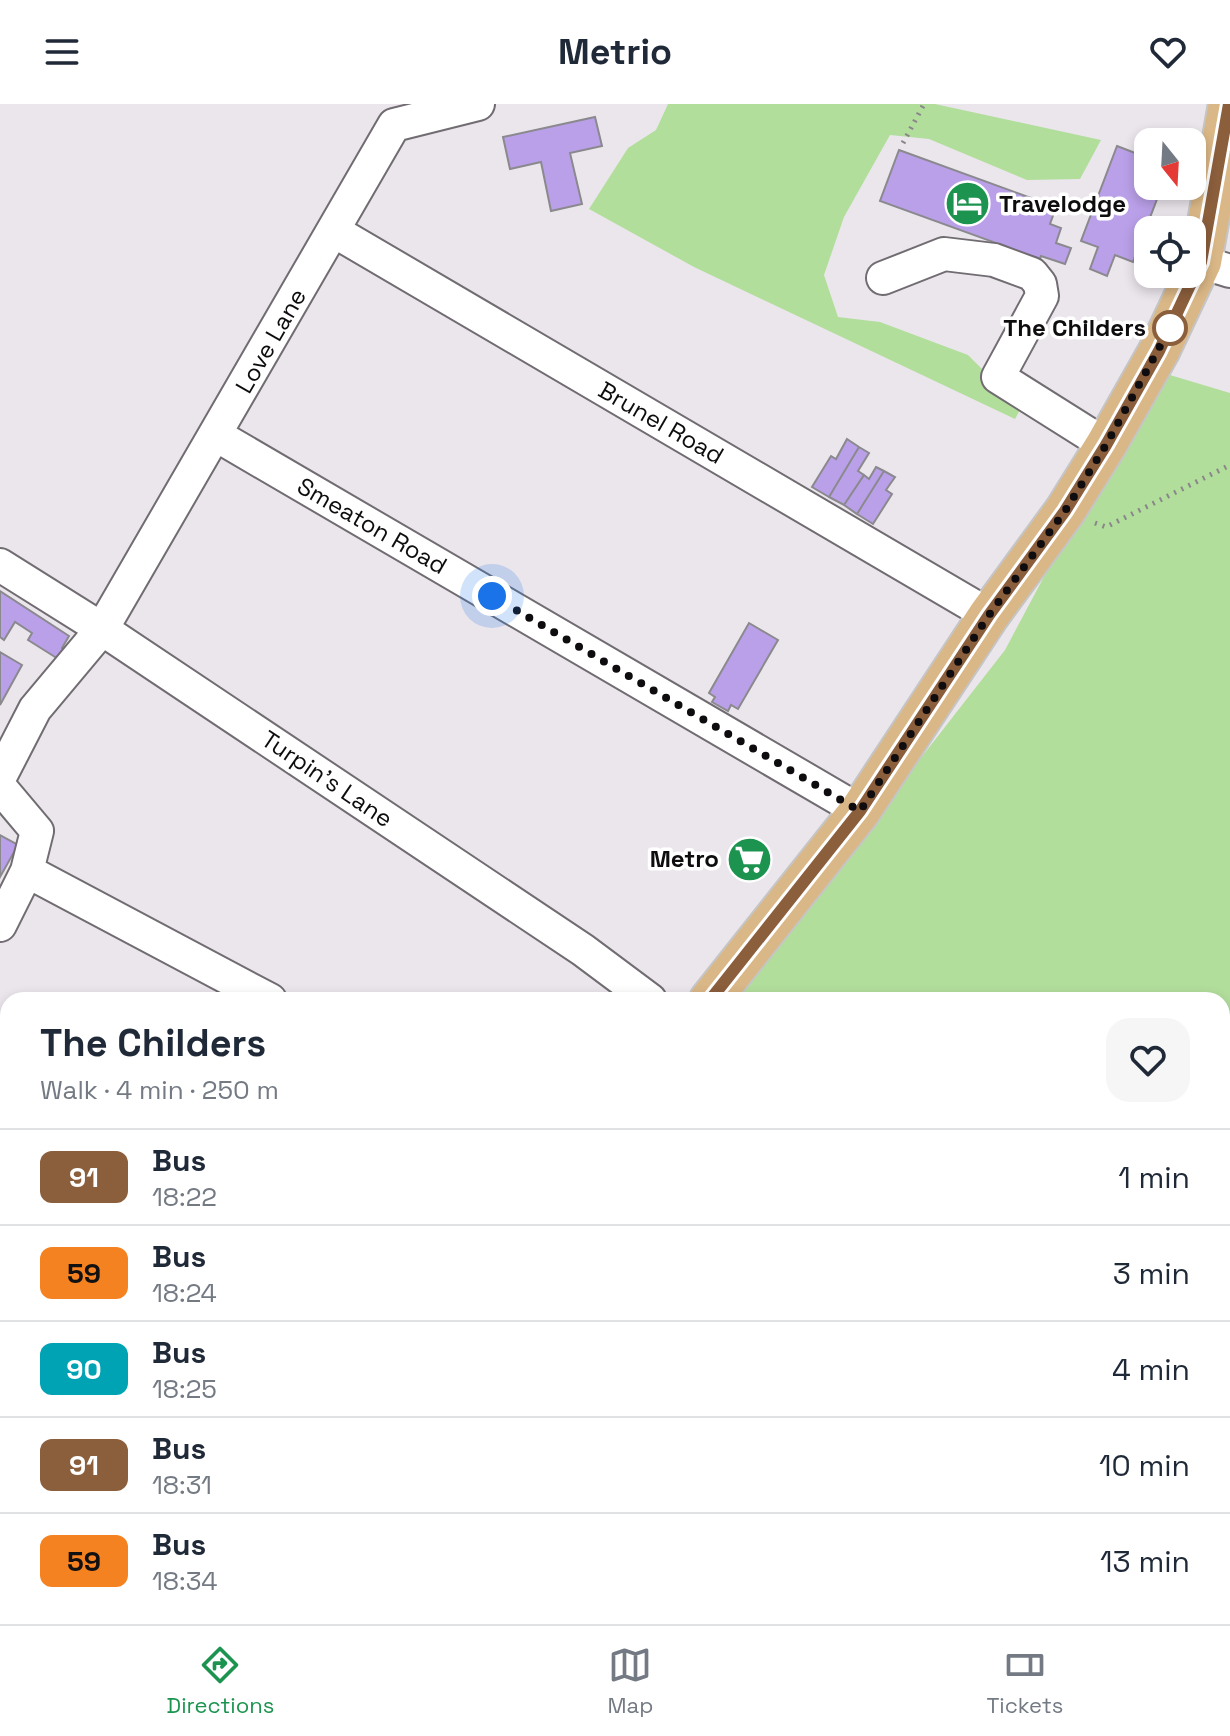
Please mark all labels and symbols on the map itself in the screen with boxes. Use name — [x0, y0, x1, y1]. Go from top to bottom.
north arrow — [1134, 128, 1206, 200]
hotel icon: Travelodge — [944, 180, 992, 228]
place label: Travelodge — [999, 188, 1126, 219]
street label: Love Lane — [228, 283, 313, 399]
marker: The Childers — [1153, 311, 1187, 345]
place label: The Childers — [1003, 312, 1146, 343]
street label: Brunel Road — [593, 374, 729, 471]
street label: Smeaton Road — [292, 470, 453, 581]
your location — [472, 576, 512, 616]
street label: Turpin's Lane — [256, 723, 399, 834]
supermarket icon: Metro — [726, 835, 774, 883]
place label: Metro — [650, 843, 719, 874]

